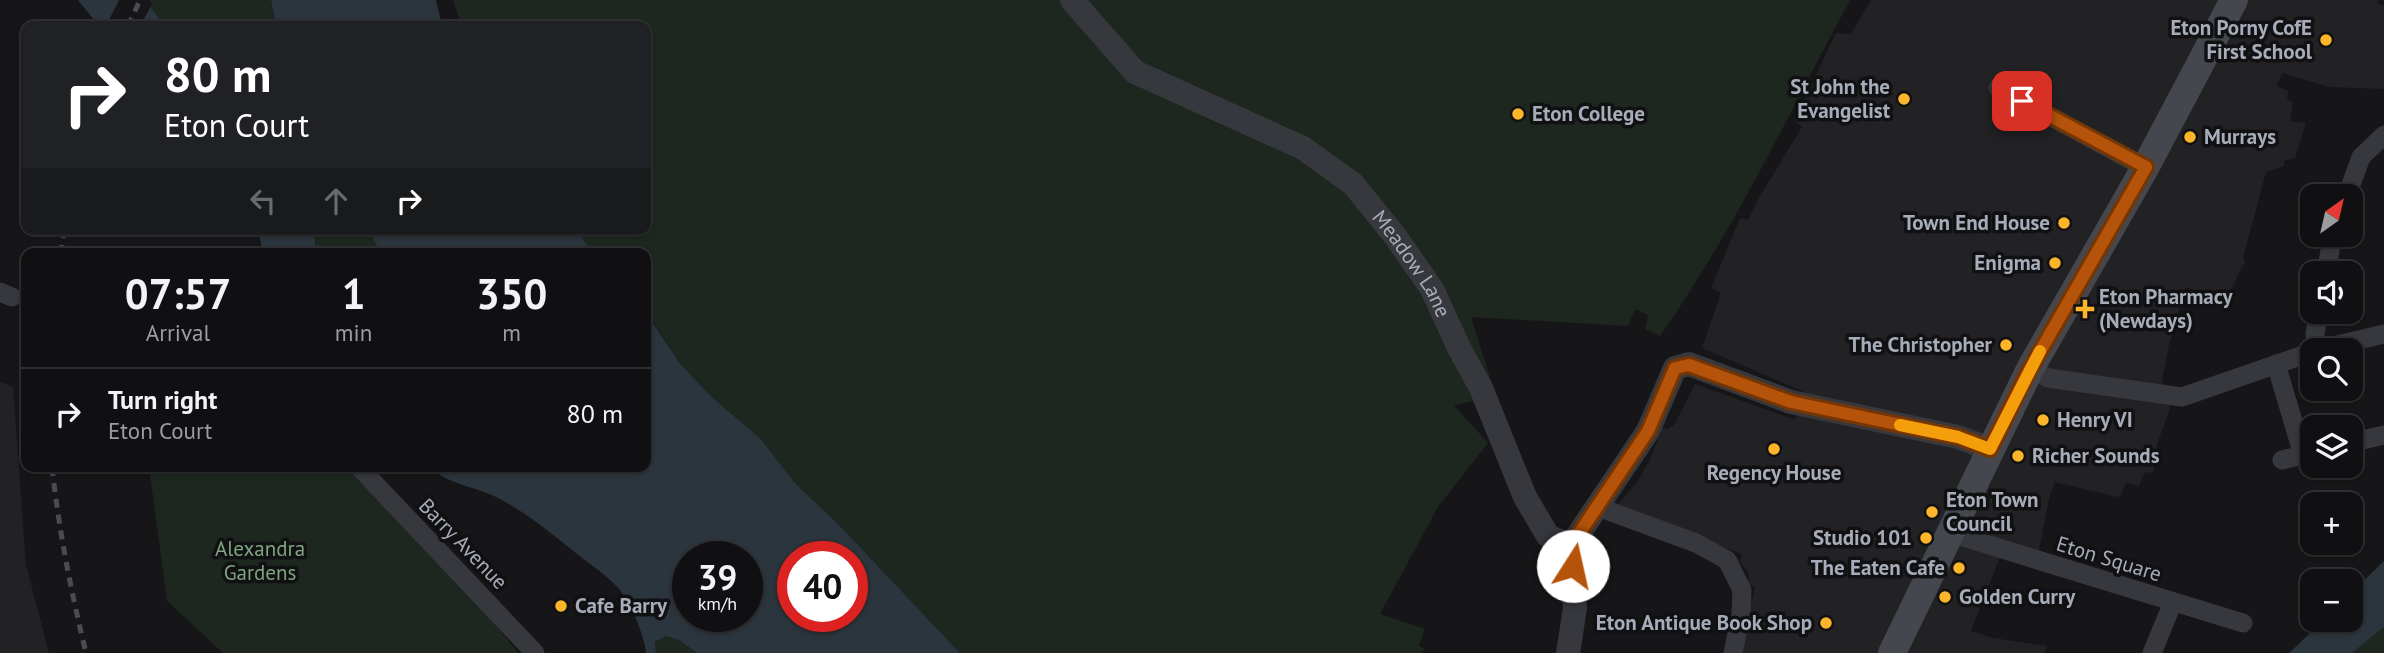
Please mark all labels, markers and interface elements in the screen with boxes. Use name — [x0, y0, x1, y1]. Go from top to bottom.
place label: Eton Porny CofE First School — [2170, 14, 2313, 65]
marker: Eton Porny CofE First School — [2318, 32, 2334, 48]
text: 80 m — [164, 42, 271, 106]
icon: right — [49, 49, 140, 140]
pin — [1992, 71, 2052, 131]
place label: St John the Evangelist — [1790, 73, 1891, 124]
icon: arrive — [2003, 82, 2041, 120]
marker: St John the Evangelist — [1896, 91, 1912, 107]
place label: Eton College — [1532, 100, 1645, 127]
text: Eton Court — [164, 104, 309, 146]
marker: Eton College — [1510, 106, 1526, 122]
place label: Murrays — [2204, 123, 2276, 150]
marker: Murrays — [2182, 129, 2198, 145]
icon: left — [244, 182, 282, 220]
icon: ahead — [317, 182, 355, 220]
icon: right — [390, 182, 428, 220]
north arrow — [2300, 184, 2362, 247]
map controls — [2300, 184, 2363, 632]
street label: Meadow Lane — [1366, 204, 1457, 321]
place label: Town End House — [1903, 209, 2050, 236]
marker: Town End House — [2056, 215, 2072, 231]
place label: Enigma — [1974, 249, 2041, 276]
marker: Enigma — [2047, 255, 2063, 271]
button: sound — [2300, 261, 2363, 324]
text: 07:57 — [125, 266, 231, 321]
text: 1 — [342, 266, 365, 321]
text: 350 — [476, 266, 547, 321]
place label: Eton Pharmacy (Newdays) — [2099, 283, 2234, 334]
marker: Eton Pharmacy (Newdays) — [2077, 301, 2093, 317]
text: Arrival — [146, 318, 210, 347]
text: min — [335, 318, 372, 347]
text: m — [502, 318, 521, 347]
place label: The Christopher — [1849, 331, 1993, 358]
marker: The Christopher — [1998, 337, 2014, 353]
button: search — [2300, 338, 2363, 401]
text: Turn right — [108, 383, 217, 416]
icon: right — [49, 395, 87, 433]
text: 80 m — [567, 397, 623, 430]
place label: Henry VI — [2057, 406, 2133, 433]
marker: Henry VI — [2035, 412, 2051, 428]
button: layers — [2300, 415, 2363, 478]
text: Eton Court — [108, 416, 212, 445]
marker: Regency House — [1766, 441, 1782, 457]
place label: Richer Sounds — [2032, 442, 2160, 469]
marker: Richer Sounds — [2010, 448, 2026, 464]
place label: Regency House — [1707, 459, 1841, 486]
place label: Eton Town Council — [1946, 486, 2038, 537]
street label: Barry Avenue — [413, 492, 514, 595]
button: + — [2300, 492, 2363, 555]
marker: Eton Town Council — [1924, 504, 1940, 520]
place label: Studio 101 — [1813, 524, 1912, 551]
position arrow — [1536, 529, 1610, 603]
marker: Studio 101 — [1918, 530, 1934, 546]
street label: Eton Square — [2053, 530, 2165, 587]
park label: Alexandra Gardens — [215, 535, 305, 586]
speed limit sign: 40 — [777, 541, 868, 632]
text: 39 — [698, 554, 737, 600]
place label: The Eaten Cafe — [1811, 554, 1945, 581]
marker: The Eaten Cafe — [1951, 560, 1967, 576]
button: − — [2300, 569, 2363, 632]
place label: Golden Curry — [1959, 583, 2076, 610]
marker: Golden Curry — [1937, 589, 1953, 605]
place label: Cafe Barry — [575, 592, 668, 619]
text: km/h — [698, 592, 737, 615]
marker: Cafe Barry — [553, 598, 569, 614]
place label: Eton Antique Book Shop — [1596, 609, 1812, 636]
marker: Eton Antique Book Shop — [1818, 615, 1834, 631]

